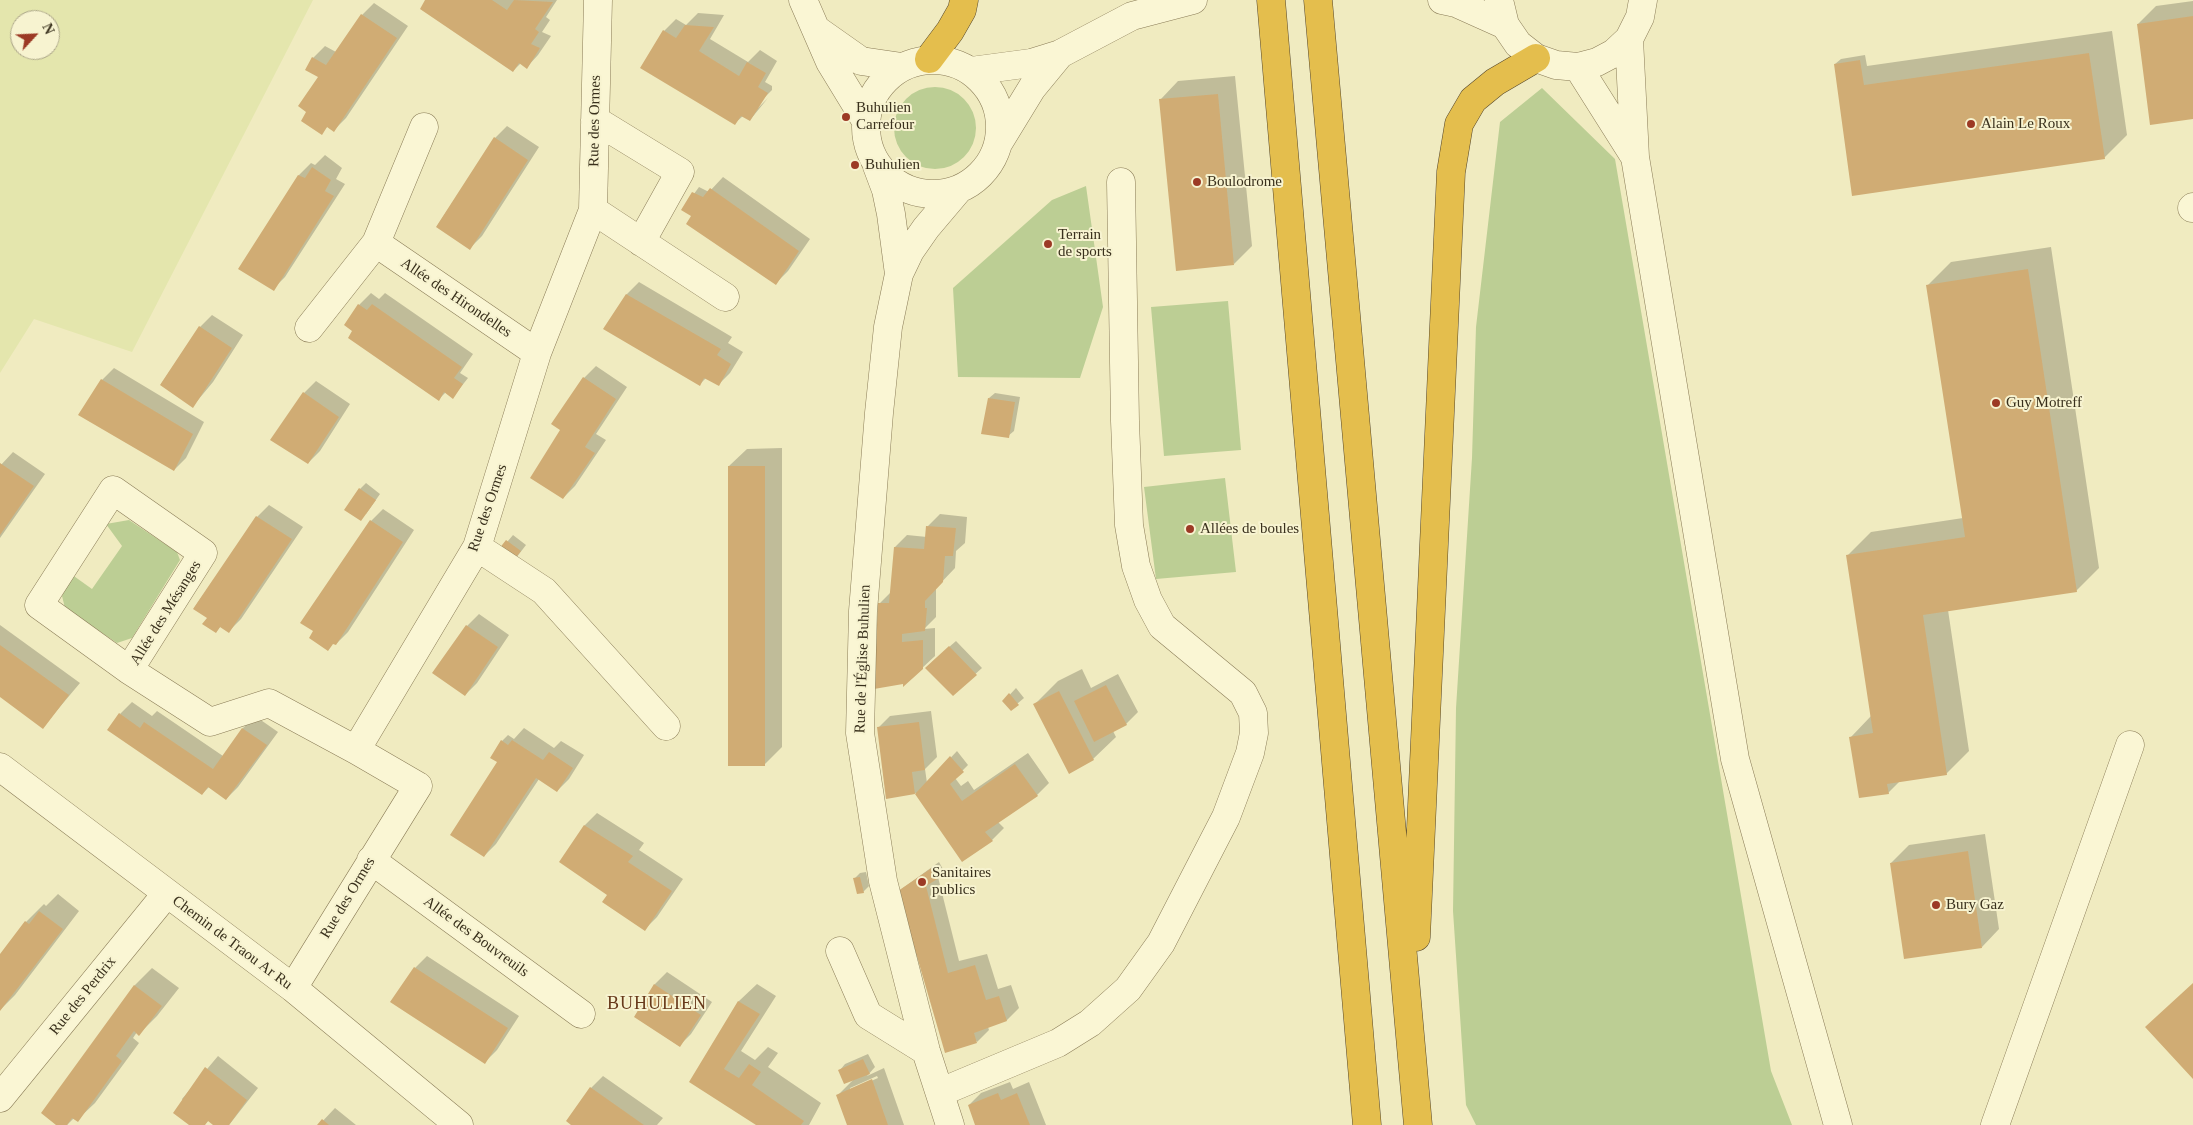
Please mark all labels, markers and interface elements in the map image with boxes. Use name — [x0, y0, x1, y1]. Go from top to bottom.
north arrow — [10, 10, 60, 60]
text: N — [39, 21, 57, 37]
street label: Rue des Ormes — [585, 75, 605, 167]
place label: Buhulien Carrefour — [856, 99, 914, 134]
marker: Buhulien Carrefour — [840, 111, 852, 123]
place label: Alain Le Roux — [1981, 115, 2070, 133]
marker: Alain Le Roux — [1965, 118, 1977, 130]
place label: Buhulien — [865, 156, 920, 174]
marker: Buhulien — [849, 159, 861, 171]
place label: Boulodrome — [1207, 173, 1282, 191]
marker: Boulodrome — [1191, 176, 1203, 188]
place label: Terrain de sports — [1058, 226, 1112, 261]
marker: Terrain de sports — [1042, 238, 1054, 250]
street label: Allée des Hirondelles — [397, 254, 515, 342]
place label: Guy Motreff — [2006, 394, 2082, 412]
marker: Guy Motreff — [1990, 397, 2002, 409]
street label: Rue des Ormes — [465, 462, 511, 554]
place label: Allées de boules — [1200, 520, 1299, 538]
marker: Allées de boules — [1184, 523, 1196, 535]
street label: Allée des Mésanges — [127, 557, 205, 669]
street label: Rue de l'Église Buhulien — [851, 584, 875, 734]
street label: Rue des Ormes — [317, 854, 379, 942]
place label: Sanitaires publics — [932, 864, 991, 899]
marker: Sanitaires publics — [916, 876, 928, 888]
street label: Chemin de Traou Ar Ru — [169, 892, 295, 994]
street label: Allée des Bouvreuils — [420, 893, 532, 981]
place label: Bury Gaz — [1946, 896, 2004, 914]
marker: Bury Gaz — [1930, 899, 1942, 911]
street label: Rue des Perdrix — [46, 953, 120, 1039]
district label: BUHULIEN — [606, 993, 708, 1015]

